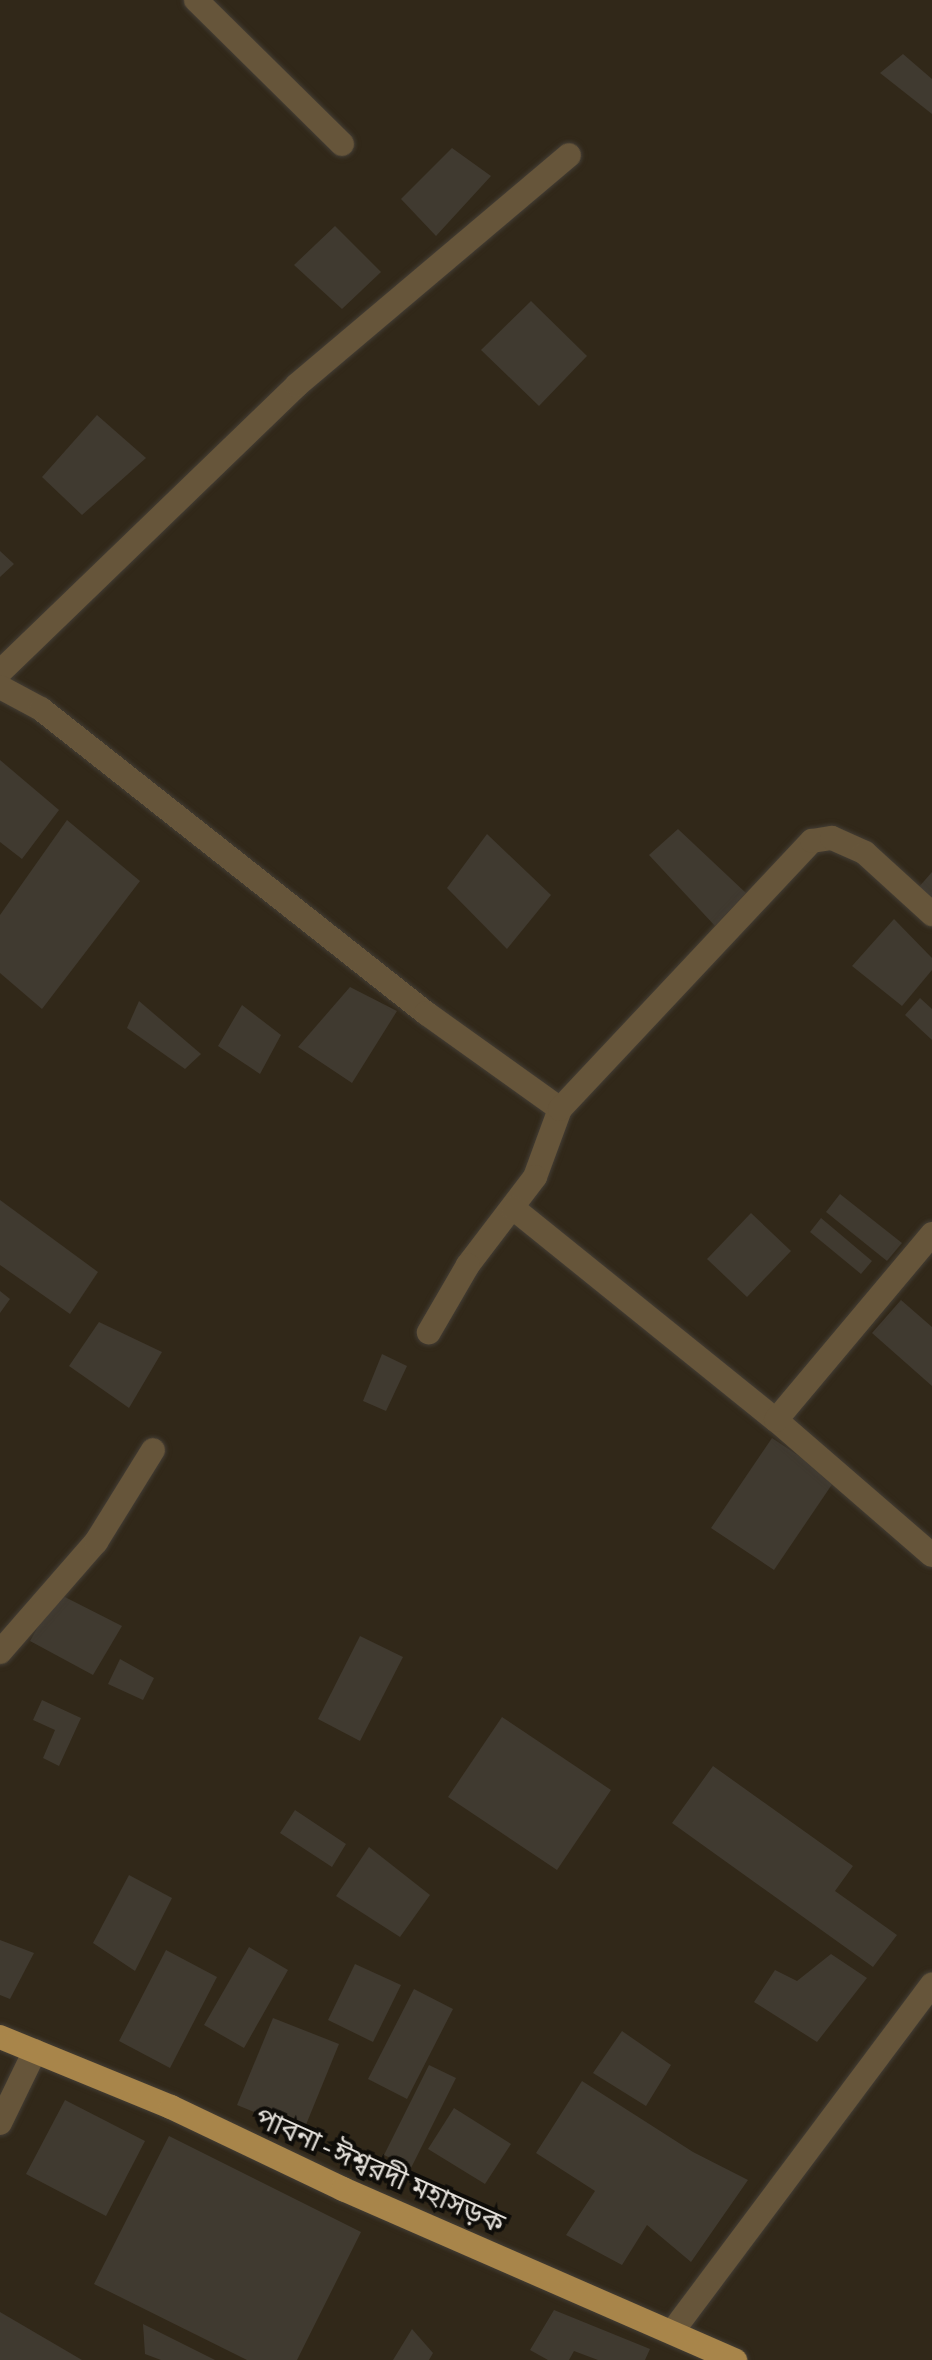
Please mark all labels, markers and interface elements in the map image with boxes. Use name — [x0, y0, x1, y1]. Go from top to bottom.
street label: পাবনা - ঈশ্বরদী মহাসড়ক — [247, 2098, 513, 2242]

